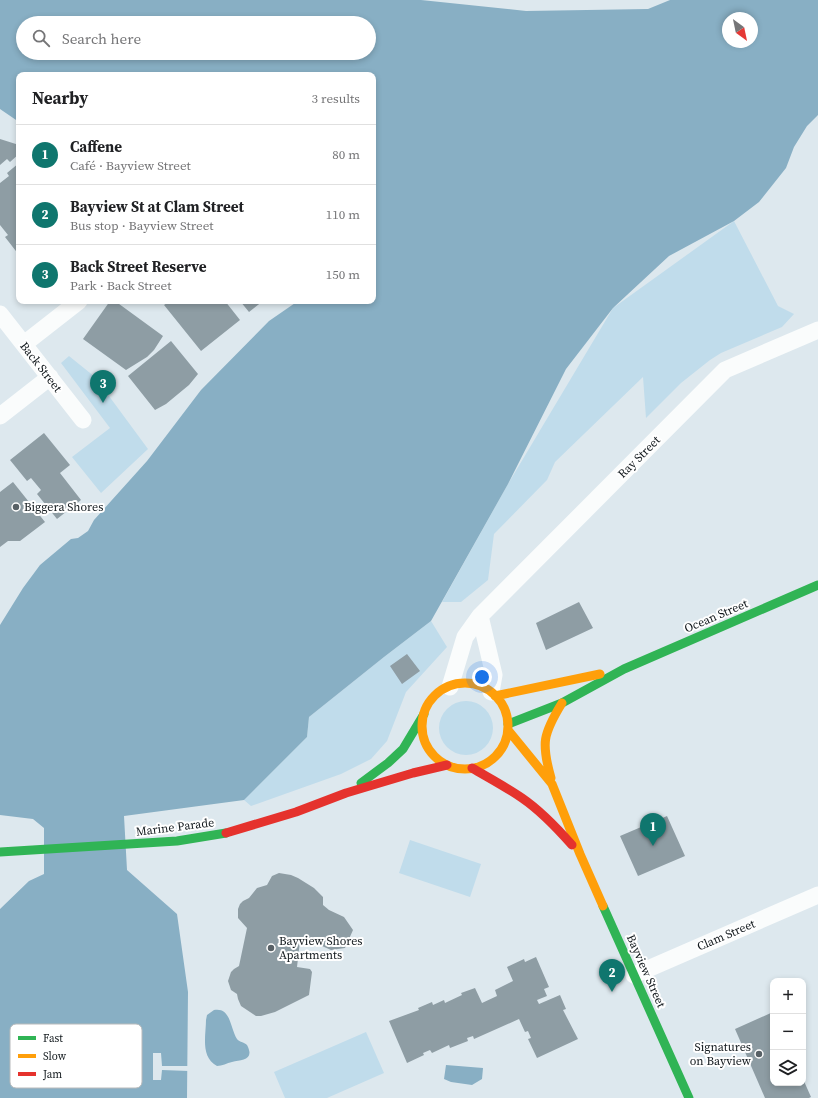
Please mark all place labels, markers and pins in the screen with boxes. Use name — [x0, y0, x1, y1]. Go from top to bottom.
pin: 3 — [90, 370, 116, 403]
place label: Biggera Shores — [24, 499, 103, 515]
marker: Biggera Shores — [11, 502, 21, 512]
pin: 1 — [640, 813, 666, 846]
place label: Bayview Shores Apartments — [279, 933, 363, 963]
marker: Bayview Shores Apartments — [266, 943, 276, 953]
pin: 2 — [599, 959, 625, 992]
place label: Signatures on Bayview — [690, 1039, 752, 1069]
marker: Signatures on Bayview — [754, 1049, 764, 1059]

